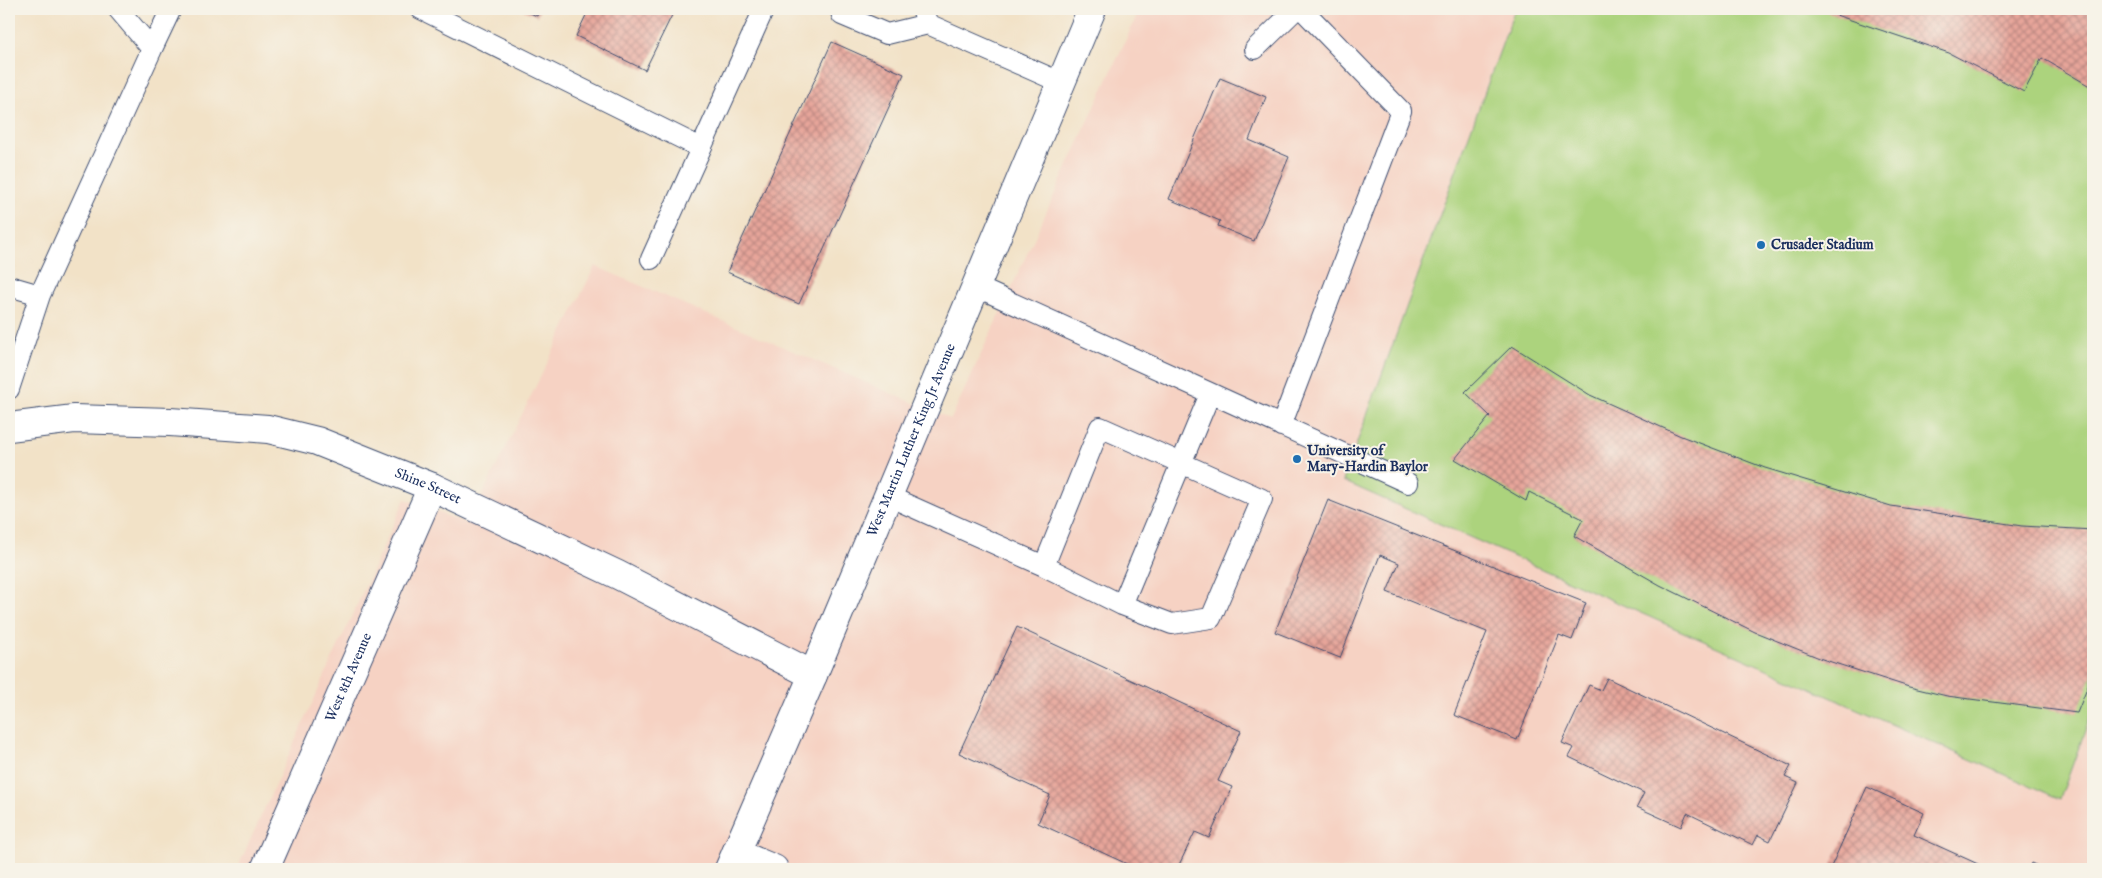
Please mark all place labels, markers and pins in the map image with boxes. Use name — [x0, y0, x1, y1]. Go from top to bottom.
place label: Crusader Stadium — [1771, 236, 1874, 254]
marker: Crusader Stadium — [1755, 239, 1767, 251]
place label: University of Mary-Hardin Baylor — [1306, 442, 1429, 476]
marker: University of Mary-Hardin Baylor — [1291, 453, 1303, 465]

